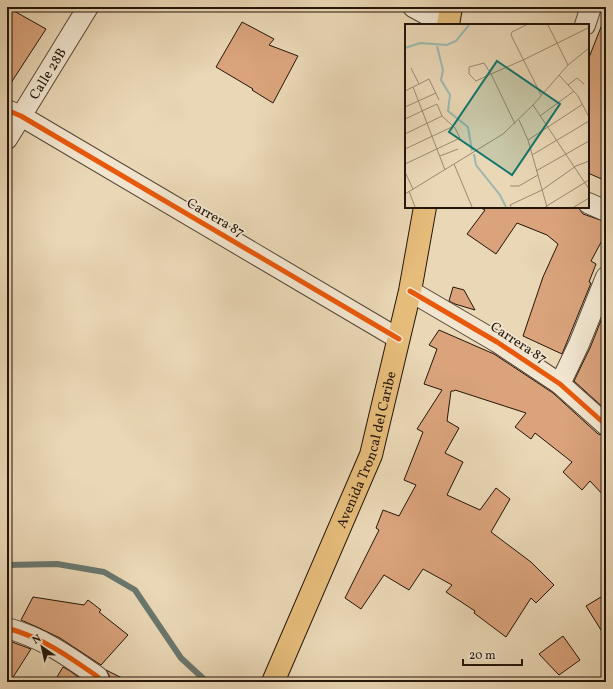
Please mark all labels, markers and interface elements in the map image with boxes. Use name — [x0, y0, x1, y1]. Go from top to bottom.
inset map — [405, 24, 589, 208]
street label: Calle 28B — [25, 45, 72, 104]
street label: Carrera 87 — [183, 194, 248, 243]
street label: Carrera 87 — [486, 318, 550, 369]
street label: Avenida Troncal del Caribe — [333, 369, 402, 531]
north arrow — [22, 627, 62, 667]
text: N — [30, 631, 45, 648]
scale bar — [463, 641, 522, 667]
text: 20 m — [469, 648, 496, 664]

